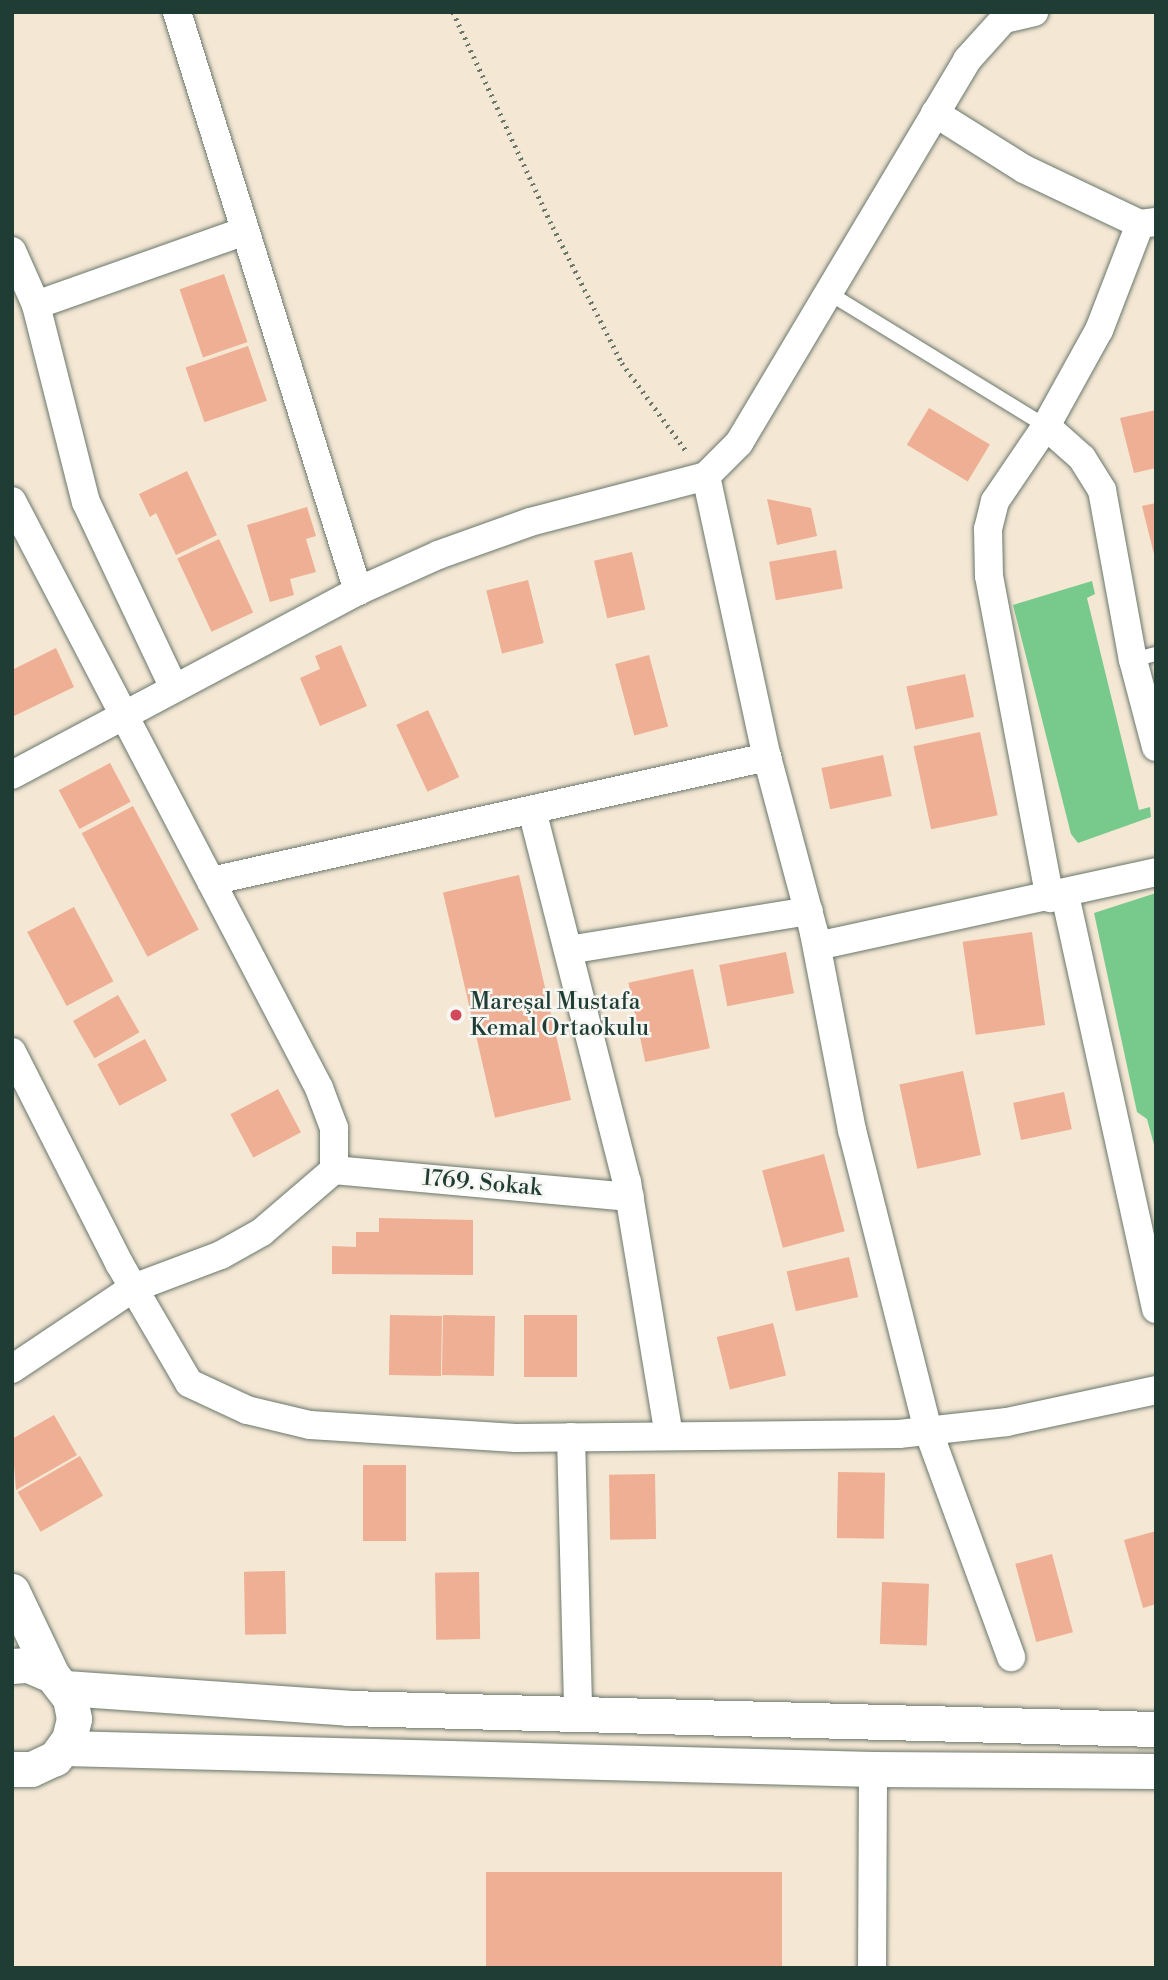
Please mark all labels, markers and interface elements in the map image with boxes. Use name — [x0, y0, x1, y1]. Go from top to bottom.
place label: Mareşal Mustafa Kemal Ortaokulu — [470, 988, 649, 1042]
marker: Mareşal Mustafa Kemal Ortaokulu — [448, 1007, 464, 1023]
street label: 1769. Sokak — [421, 1164, 543, 1202]

